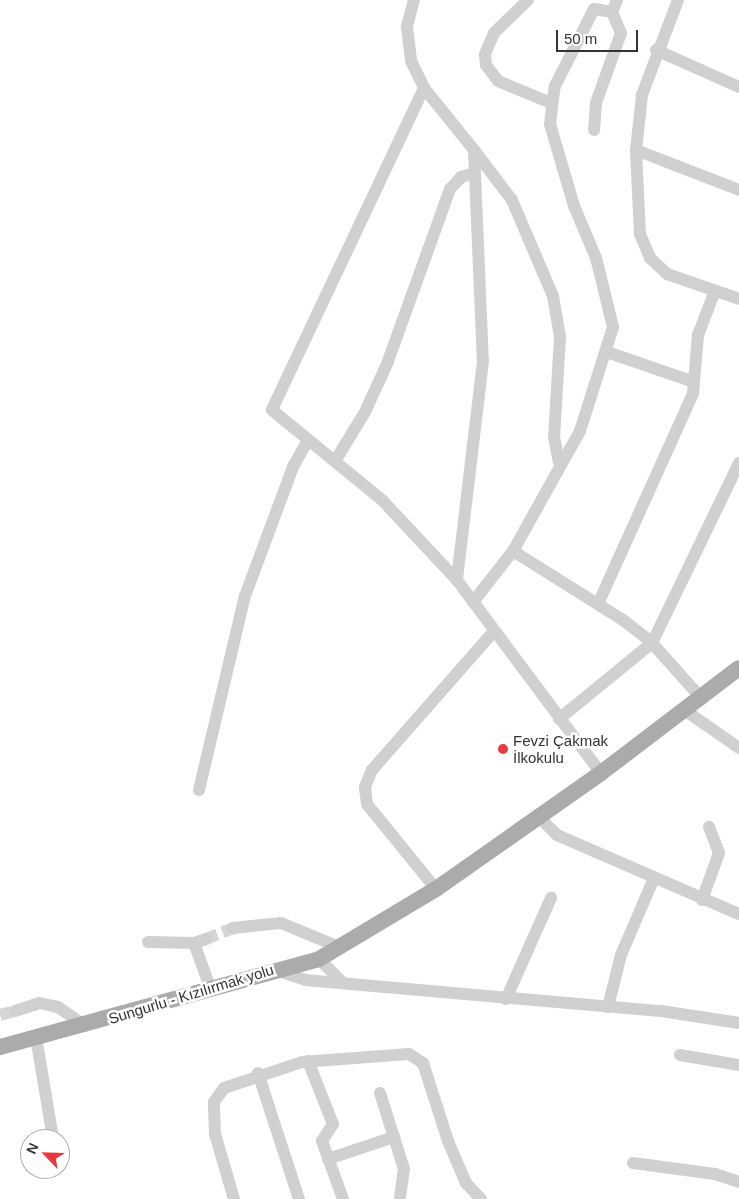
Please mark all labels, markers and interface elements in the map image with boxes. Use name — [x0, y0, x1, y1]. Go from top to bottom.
scale bar — [559, 20, 642, 52]
text: 50 m — [564, 30, 597, 47]
place label: Fevzi Çakmak İlkokulu — [513, 731, 608, 766]
marker: Fevzi Çakmak İlkokulu — [497, 743, 509, 755]
street label: Sungurlu - Kızılırmak yolu — [106, 960, 276, 1028]
north arrow — [20, 1129, 70, 1179]
text: N — [23, 1140, 42, 1156]

